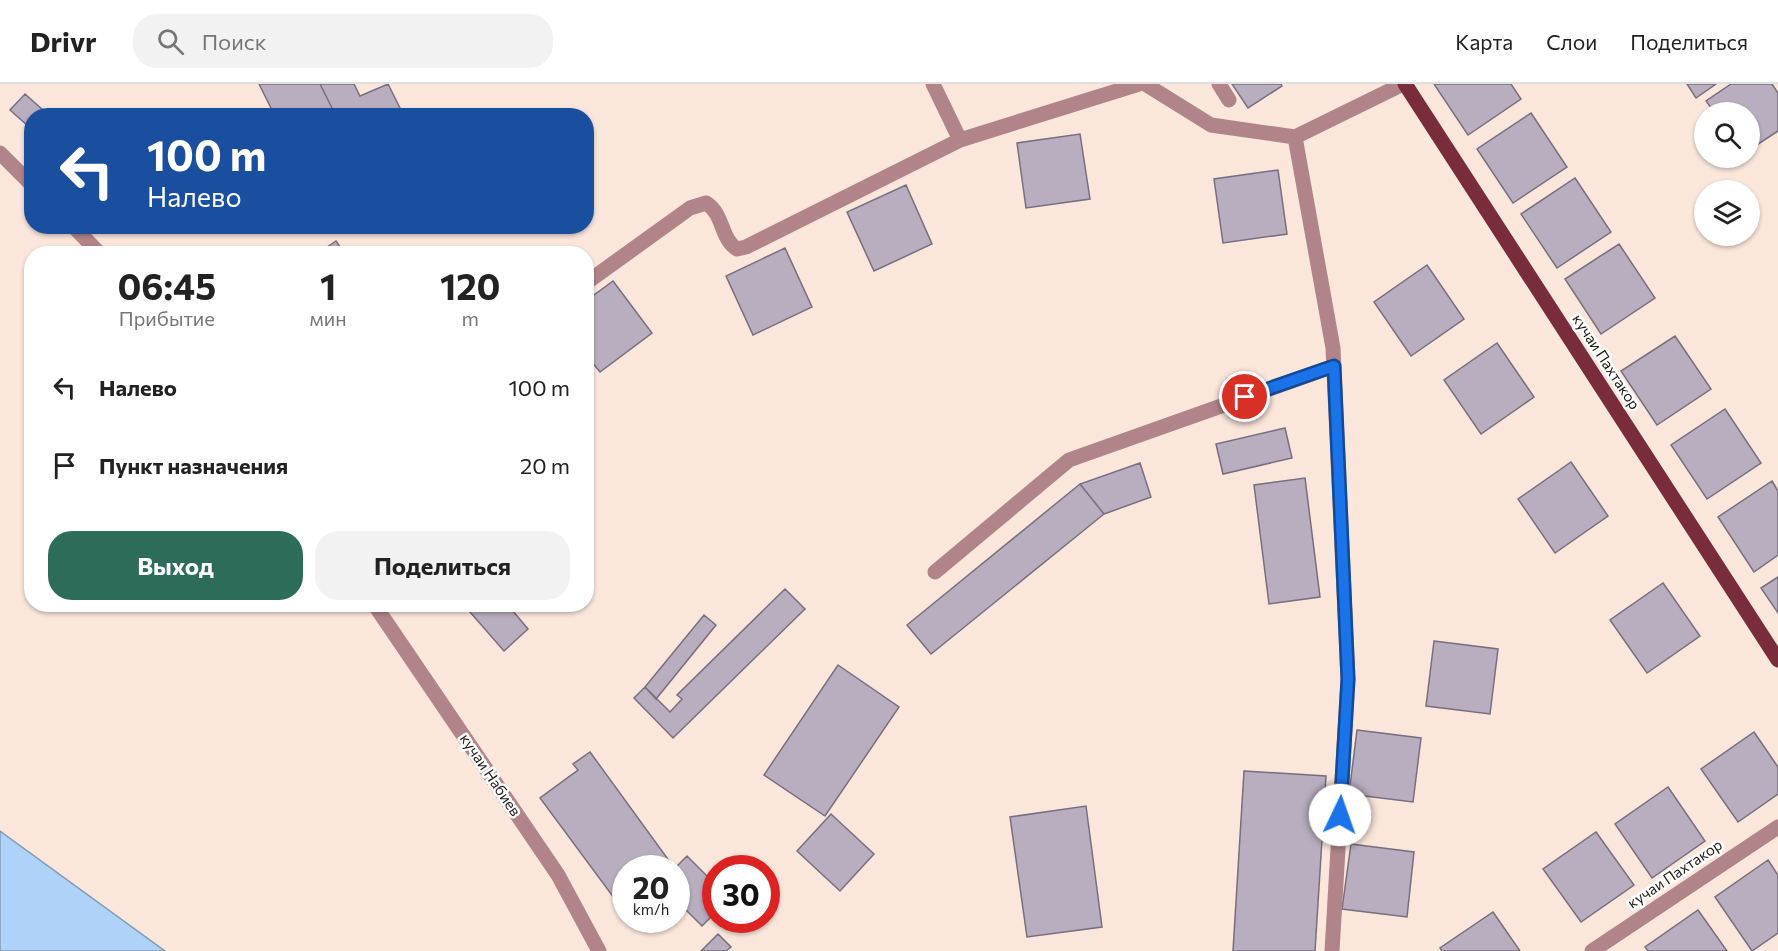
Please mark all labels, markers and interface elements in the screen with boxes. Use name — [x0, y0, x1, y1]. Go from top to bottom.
search box — [133, 14, 553, 68]
text: Drivr — [30, 24, 97, 58]
icon: search — [154, 25, 187, 58]
text: Поиск — [202, 28, 266, 55]
text: Карта — [1455, 29, 1513, 54]
text: Слои — [1546, 29, 1597, 54]
text: Поделиться — [1630, 29, 1748, 54]
map controls — [1694, 102, 1760, 246]
button: search — [1694, 102, 1760, 168]
text: 100 m — [147, 128, 267, 180]
icon: left — [48, 132, 126, 210]
text: Налево — [147, 180, 242, 213]
button: layers — [1694, 180, 1760, 246]
text: 06:45 — [117, 263, 216, 307]
text: 1 — [320, 263, 336, 307]
text: 120 — [440, 263, 501, 307]
text: Прибытие — [119, 306, 215, 330]
text: мин — [310, 306, 347, 330]
text: m — [462, 306, 479, 330]
street label: кучаи Пахтакор — [1569, 310, 1644, 413]
icon: left — [48, 371, 81, 404]
pin — [1219, 371, 1270, 422]
text: Налево — [99, 374, 177, 401]
text: 100 m — [508, 374, 570, 401]
icon: arrive — [1228, 380, 1261, 413]
icon: arrive — [48, 449, 81, 482]
text: Пункт назначения — [99, 452, 288, 479]
text: 20 m — [520, 452, 570, 479]
button: Выход — [48, 531, 303, 600]
button: Поделиться — [315, 531, 570, 600]
street label: кучаи Набиев — [457, 730, 525, 819]
position arrow — [1308, 783, 1372, 847]
street label: кучаи Пахтакор — [1624, 835, 1725, 911]
speed limit sign: 30 — [702, 855, 780, 933]
text: 20 — [633, 868, 669, 905]
text: km/h — [633, 900, 669, 918]

